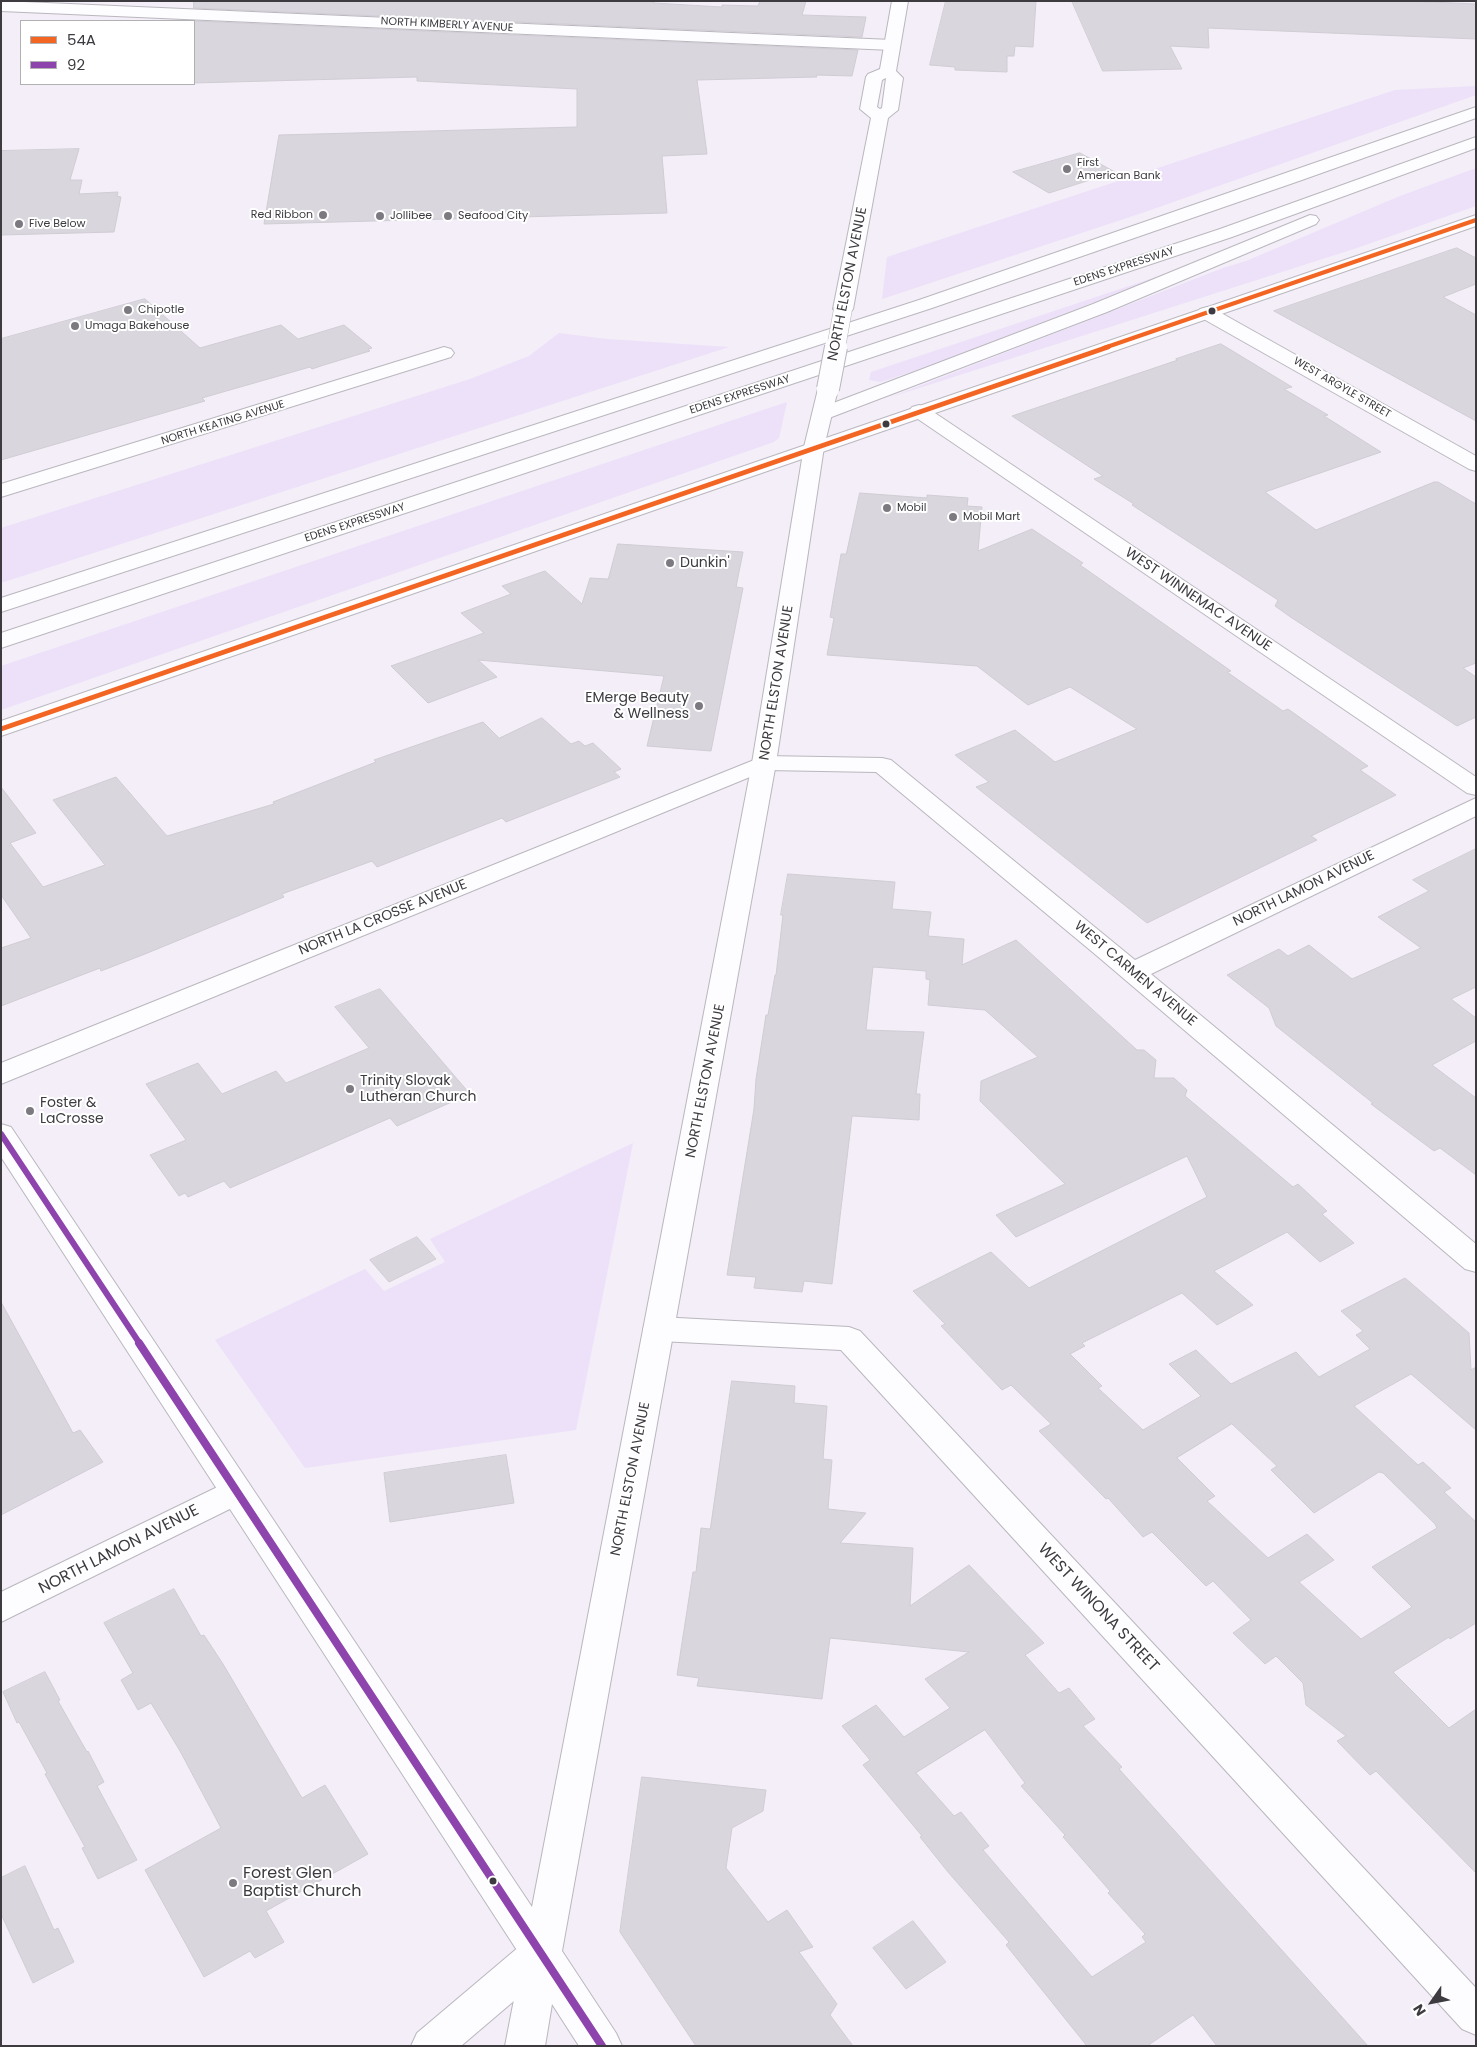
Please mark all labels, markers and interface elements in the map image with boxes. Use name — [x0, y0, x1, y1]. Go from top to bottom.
street label: NORTH KIMBERLY AVENUE — [380, 15, 514, 35]
legend — [20, 20, 195, 85]
text: 54A — [67, 29, 96, 50]
text: 92 — [67, 54, 85, 75]
place label: First American Bank — [1077, 156, 1160, 182]
marker: First American Bank — [1061, 163, 1073, 175]
street label: NORTH ELSTON AVENUE — [825, 206, 871, 362]
place label: Red Ribbon — [251, 208, 313, 222]
marker: Red Ribbon — [317, 209, 329, 221]
place label: Jollibee — [390, 209, 432, 223]
place label: Seafood City — [458, 209, 528, 223]
marker: Jollibee — [374, 210, 386, 222]
marker: Seafood City — [442, 210, 454, 222]
place label: Five Below — [29, 217, 86, 231]
marker: Five Below — [13, 218, 25, 230]
street label: EDENS EXPRESSWAY — [1072, 245, 1176, 289]
place label: Chipotle — [138, 303, 184, 317]
marker: Chipotle — [122, 304, 134, 316]
unlabelled marker — [1207, 306, 1217, 316]
place label: Umaga Bakehouse — [85, 319, 189, 333]
marker: Umaga Bakehouse — [69, 320, 81, 332]
street label: WEST ARGYLE STREET — [1291, 355, 1393, 421]
street label: EDENS EXPRESSWAY — [688, 373, 792, 417]
street label: NORTH KEATING AVENUE — [160, 398, 286, 448]
unlabelled marker — [881, 419, 891, 429]
street label: EDENS EXPRESSWAY — [303, 501, 407, 545]
place label: Mobil — [897, 501, 926, 515]
marker: Mobil — [881, 502, 893, 514]
place label: Mobil Mart — [963, 510, 1020, 524]
marker: Mobil Mart — [947, 511, 959, 523]
street label: WEST WINNEMAC AVENUE — [1122, 545, 1274, 655]
place label: Dunkin' — [680, 555, 730, 571]
marker: Dunkin' — [664, 557, 676, 569]
street label: NORTH ELSTON AVENUE — [756, 604, 798, 762]
place label: EMerge Beauty & Wellness — [585, 690, 689, 722]
marker: EMerge Beauty & Wellness — [693, 700, 705, 712]
street label: NORTH LAMON AVENUE — [1231, 847, 1377, 931]
street label: NORTH LA CROSSE AVENUE — [296, 877, 470, 959]
street label: WEST CARMEN AVENUE — [1070, 918, 1200, 1030]
street label: NORTH ELSTON AVENUE — [683, 1003, 729, 1159]
place label: Trinity Slovak Lutheran Church — [360, 1073, 477, 1106]
marker: Trinity Slovak Lutheran Church — [344, 1083, 356, 1095]
place label: Foster & LaCrosse — [40, 1095, 104, 1128]
marker: Foster & LaCrosse — [24, 1105, 36, 1117]
street label: NORTH ELSTON AVENUE — [608, 1401, 654, 1557]
street label: NORTH LAMON AVENUE — [36, 1501, 202, 1599]
street label: WEST WINONA STREET — [1033, 1540, 1163, 1676]
place label: Forest Glen Baptist Church — [243, 1864, 361, 1902]
unlabelled marker — [488, 1876, 498, 1886]
marker: Forest Glen Baptist Church — [227, 1877, 239, 1889]
north arrow — [1407, 1977, 1457, 2027]
text: N — [1408, 2000, 1431, 2020]

